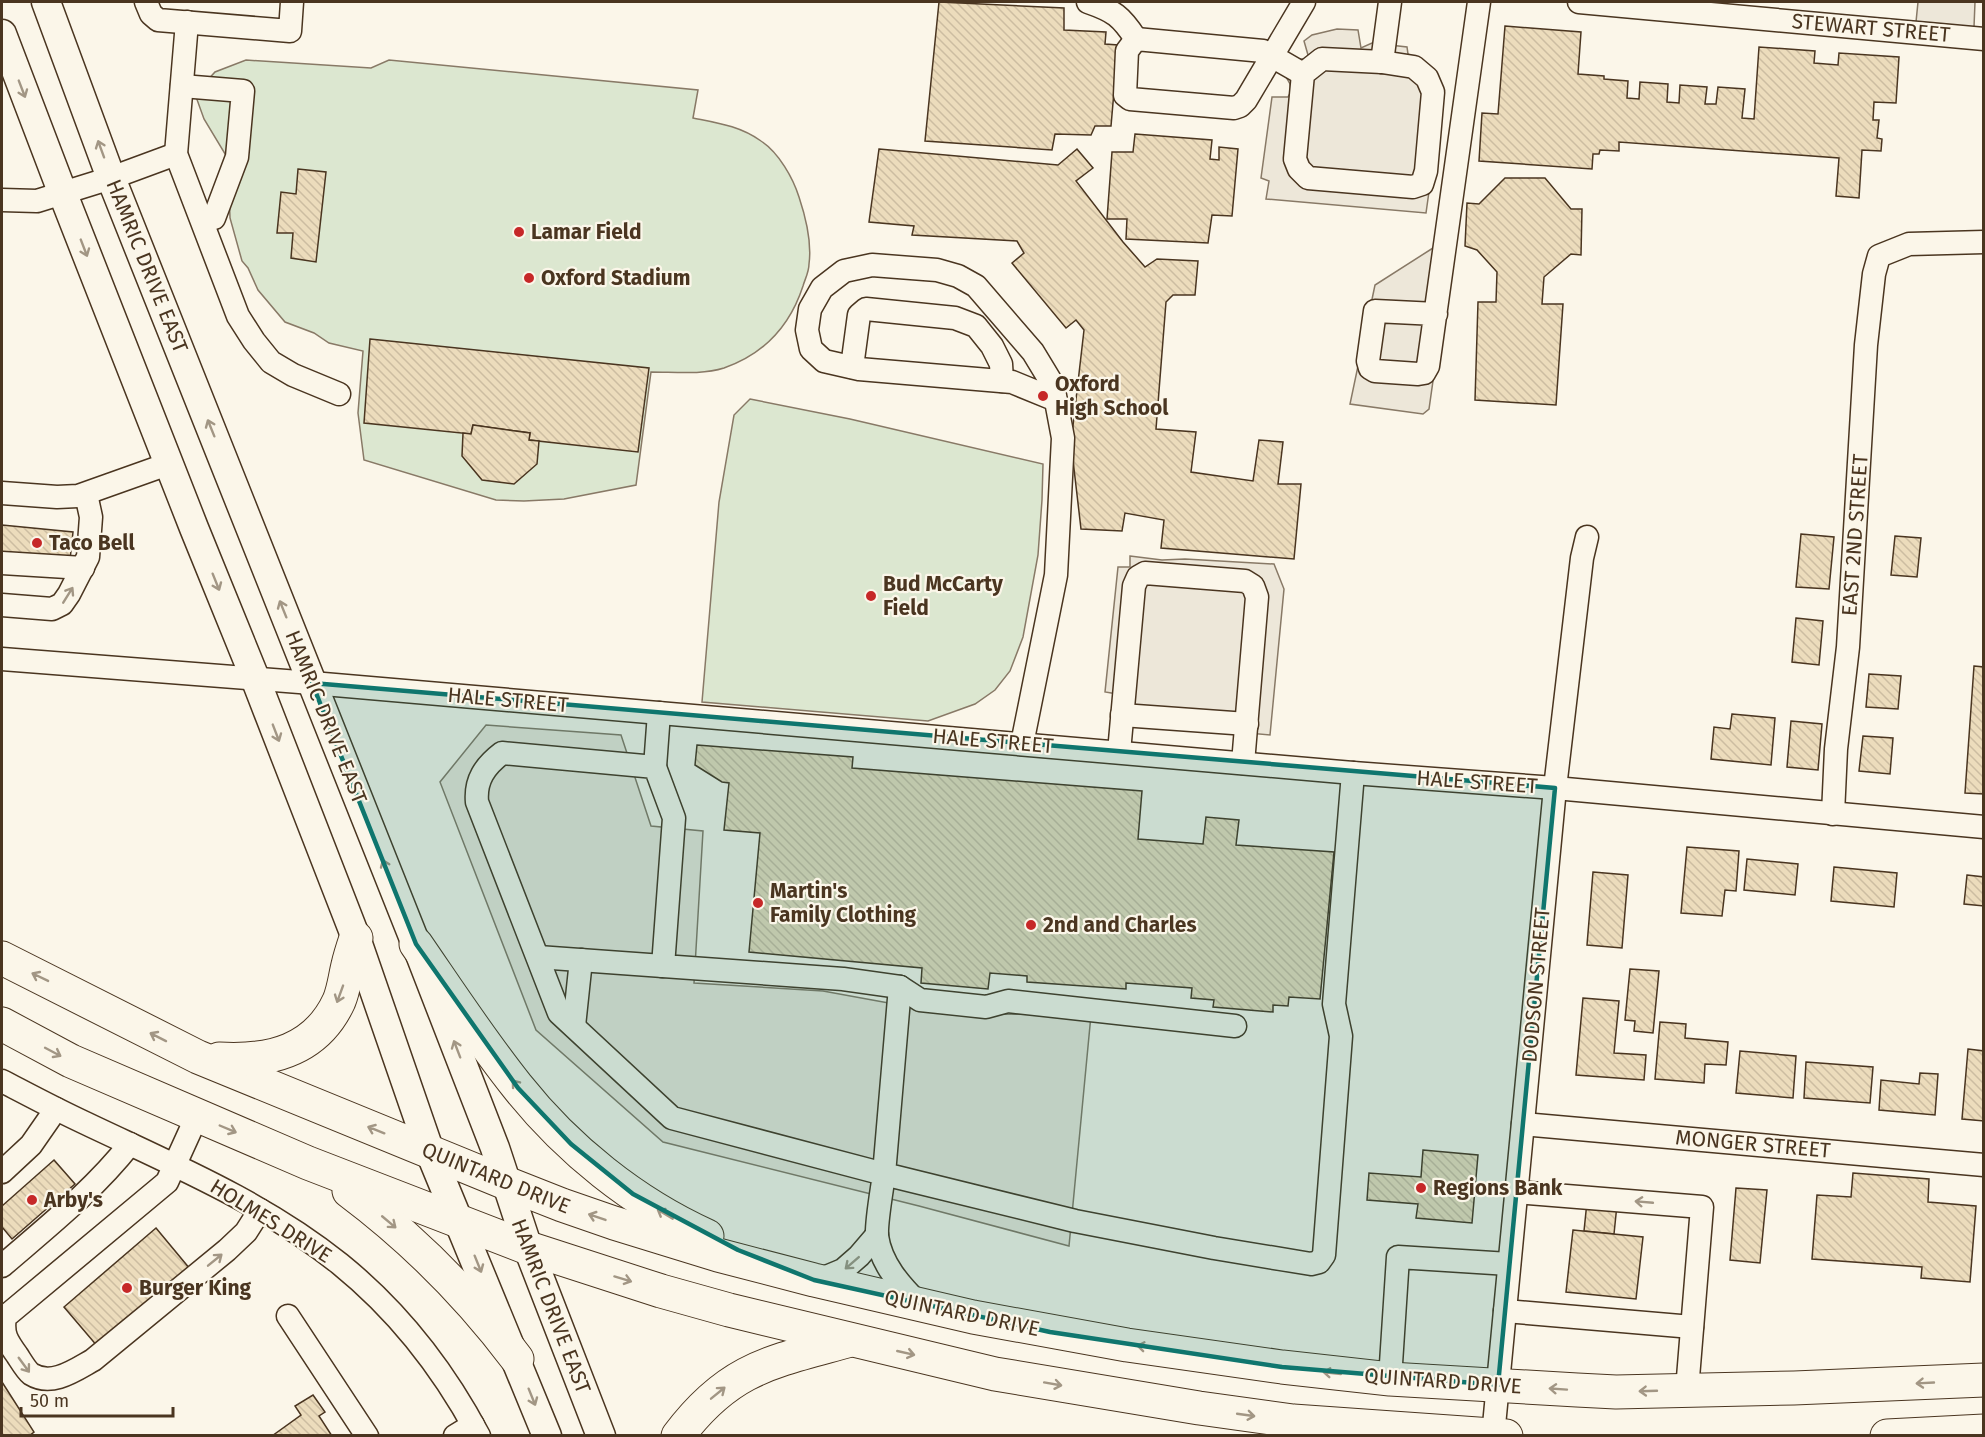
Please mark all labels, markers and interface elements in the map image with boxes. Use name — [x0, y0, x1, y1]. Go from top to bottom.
street label: STEWART STREET — [1791, 8, 1951, 48]
one-way arrow — [18, 79, 29, 97]
one-way arrow — [94, 140, 105, 159]
street label: HAMRIC DRIVE EAST — [100, 175, 194, 357]
place label: Lamar Field — [531, 219, 642, 245]
marker: Lamar Field — [512, 225, 526, 239]
one-way arrow — [79, 239, 90, 257]
place label: Oxford Stadium — [541, 265, 691, 291]
marker: Oxford Stadium — [522, 271, 536, 285]
place label: Oxford High School — [1055, 371, 1169, 421]
marker: Oxford High School — [1036, 389, 1050, 403]
one-way arrow — [205, 419, 216, 438]
street label: EAST 2ND STREET — [1836, 453, 1874, 617]
place label: Taco Bell — [49, 530, 135, 556]
marker: Taco Bell — [30, 536, 44, 550]
place label: Bud McCarty Field — [883, 571, 1003, 621]
one-way arrow — [211, 572, 222, 590]
one-way arrow — [62, 587, 74, 604]
marker: Bud McCarty Field — [864, 589, 878, 603]
one-way arrow — [277, 600, 288, 619]
street label: HAMRIC DRIVE EAST — [279, 626, 373, 808]
street label: HALE STREET — [446, 682, 570, 718]
one-way arrow — [271, 723, 282, 742]
street label: HALE STREET — [931, 723, 1055, 759]
street label: HALE STREET — [1416, 765, 1539, 799]
one-way arrow — [380, 859, 391, 878]
place label: Martin's Family Clothing — [770, 878, 917, 928]
marker: Martin's Family Clothing — [751, 896, 765, 910]
street label: DODSON STREET — [1516, 906, 1556, 1064]
place label: 2nd and Charles — [1043, 912, 1197, 938]
marker: 2nd and Charles — [1024, 918, 1038, 932]
one-way arrow — [32, 971, 50, 982]
one-way arrow — [334, 985, 345, 1003]
one-way arrow — [150, 1030, 168, 1042]
one-way arrow — [451, 1041, 462, 1059]
one-way arrow — [44, 1046, 61, 1058]
one-way arrow — [511, 1080, 525, 1095]
one-way arrow — [219, 1124, 237, 1135]
one-way arrow — [367, 1124, 386, 1135]
street label: MONGER STREET — [1674, 1124, 1832, 1164]
street label: QUINTARD DRIVE — [418, 1136, 574, 1220]
street label: HOLMES DRIVE — [205, 1173, 337, 1269]
place label: Regions Bank — [1433, 1175, 1563, 1201]
marker: Regions Bank — [1414, 1181, 1428, 1195]
place label: Arby's — [43, 1187, 103, 1213]
marker: Arby's — [25, 1193, 39, 1207]
one-way arrow — [1634, 1197, 1654, 1208]
one-way arrow — [657, 1207, 674, 1219]
one-way arrow — [588, 1210, 607, 1221]
one-way arrow — [381, 1215, 397, 1228]
street label: HAMRIC DRIVE EAST — [506, 1215, 596, 1397]
one-way arrow — [207, 1253, 223, 1266]
one-way arrow — [473, 1254, 484, 1273]
one-way arrow — [844, 1256, 859, 1270]
one-way arrow — [613, 1274, 632, 1285]
place label: Burger King — [139, 1275, 252, 1301]
marker: Burger King — [120, 1281, 134, 1295]
street label: QUINTARD DRIVE — [882, 1284, 1042, 1342]
one-way arrow — [1136, 1342, 1156, 1353]
one-way arrow — [897, 1348, 916, 1360]
one-way arrow — [18, 1356, 30, 1372]
street label: QUINTARD DRIVE — [1363, 1363, 1523, 1399]
one-way arrow — [1322, 1367, 1342, 1378]
one-way arrow — [1916, 1378, 1936, 1389]
one-way arrow — [1042, 1379, 1062, 1390]
scale bar — [21, 1380, 172, 1418]
one-way arrow — [1548, 1383, 1568, 1394]
one-way arrow — [1639, 1385, 1659, 1397]
one-way arrow — [710, 1386, 726, 1399]
one-way arrow — [527, 1388, 538, 1406]
text: 50 m — [30, 1390, 69, 1412]
one-way arrow — [1235, 1409, 1255, 1420]

